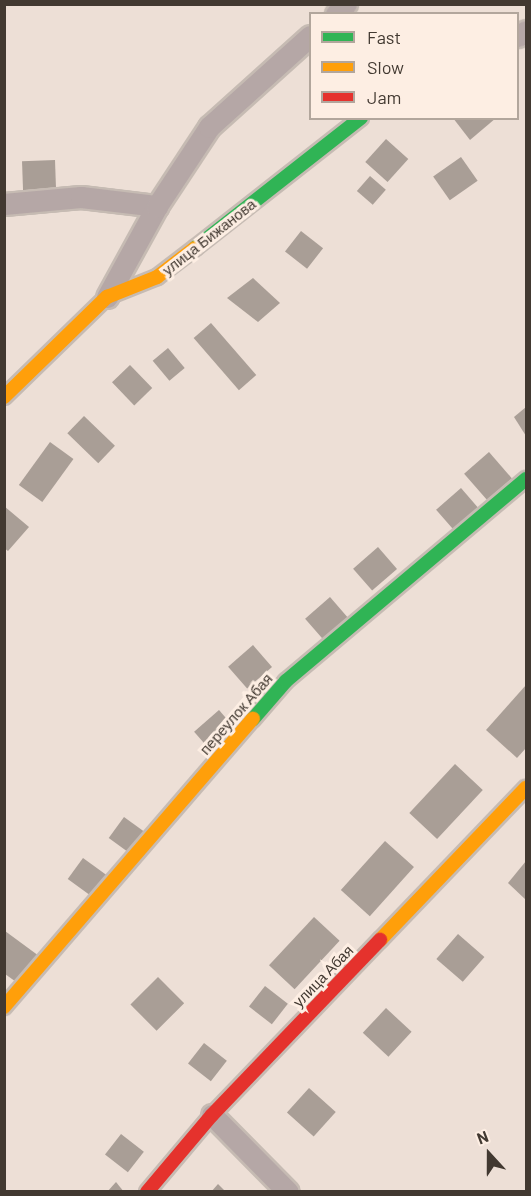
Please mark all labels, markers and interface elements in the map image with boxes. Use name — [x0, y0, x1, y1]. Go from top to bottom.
legend — [309, 12, 519, 120]
text: Fast — [367, 26, 401, 48]
text: Slow — [367, 56, 404, 78]
text: Jam — [367, 86, 401, 108]
street label: улица Бижанова — [159, 195, 259, 279]
street label: переулок Абая — [196, 670, 276, 758]
street label: улица Абая — [289, 941, 357, 1011]
north arrow — [459, 1124, 519, 1184]
text: N — [474, 1126, 491, 1148]

